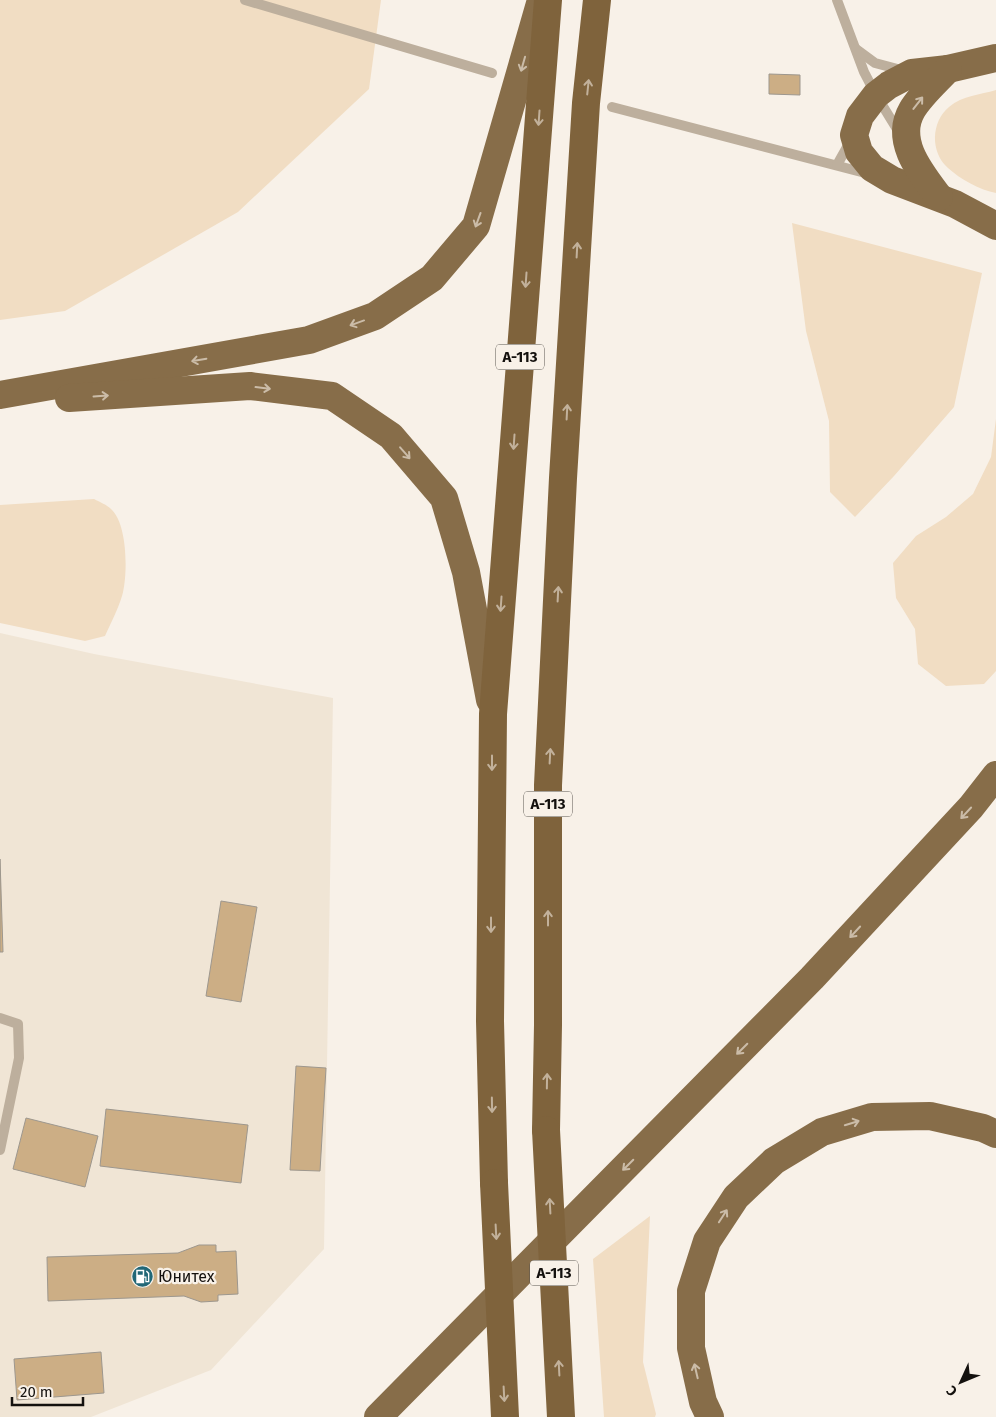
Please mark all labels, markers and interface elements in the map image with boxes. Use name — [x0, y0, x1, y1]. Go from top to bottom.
one-way arrow — [517, 55, 527, 71]
one-way arrow — [583, 80, 593, 96]
one-way arrow — [912, 97, 923, 110]
one-way arrow — [534, 110, 544, 126]
one-way arrow — [473, 211, 482, 227]
one-way arrow — [573, 242, 582, 258]
one-way arrow — [522, 272, 531, 288]
one-way arrow — [350, 319, 365, 328]
road number: А-113 — [496, 344, 544, 370]
one-way arrow — [192, 355, 208, 365]
one-way arrow — [255, 383, 271, 393]
one-way arrow — [93, 392, 109, 401]
one-way arrow — [563, 404, 572, 420]
one-way arrow — [509, 434, 518, 450]
one-way arrow — [399, 446, 410, 459]
one-way arrow — [553, 586, 562, 602]
one-way arrow — [497, 596, 506, 612]
one-way arrow — [545, 748, 554, 764]
one-way arrow — [487, 754, 497, 770]
road number: А-113 — [524, 792, 572, 816]
one-way arrow — [960, 806, 972, 819]
one-way arrow — [543, 911, 553, 927]
one-way arrow — [486, 916, 496, 933]
one-way arrow — [849, 926, 861, 939]
one-way arrow — [736, 1043, 748, 1055]
one-way arrow — [542, 1073, 552, 1090]
one-way arrow — [487, 1096, 497, 1113]
one-way arrow — [843, 1117, 859, 1127]
one-way arrow — [622, 1158, 634, 1171]
one-way arrow — [546, 1198, 555, 1214]
one-way arrow — [718, 1209, 728, 1223]
one-way arrow — [491, 1224, 501, 1240]
road number: А-113 — [530, 1260, 578, 1286]
fuel station icon: Юнитех — [130, 1264, 154, 1288]
place label: Юнитех — [158, 1267, 215, 1286]
north arrow — [936, 1357, 986, 1407]
one-way arrow — [554, 1361, 563, 1377]
one-way arrow — [691, 1363, 700, 1379]
scale bar — [12, 1374, 84, 1406]
text: С — [943, 1382, 961, 1399]
text: 20 m — [20, 1383, 53, 1401]
one-way arrow — [499, 1386, 508, 1402]

